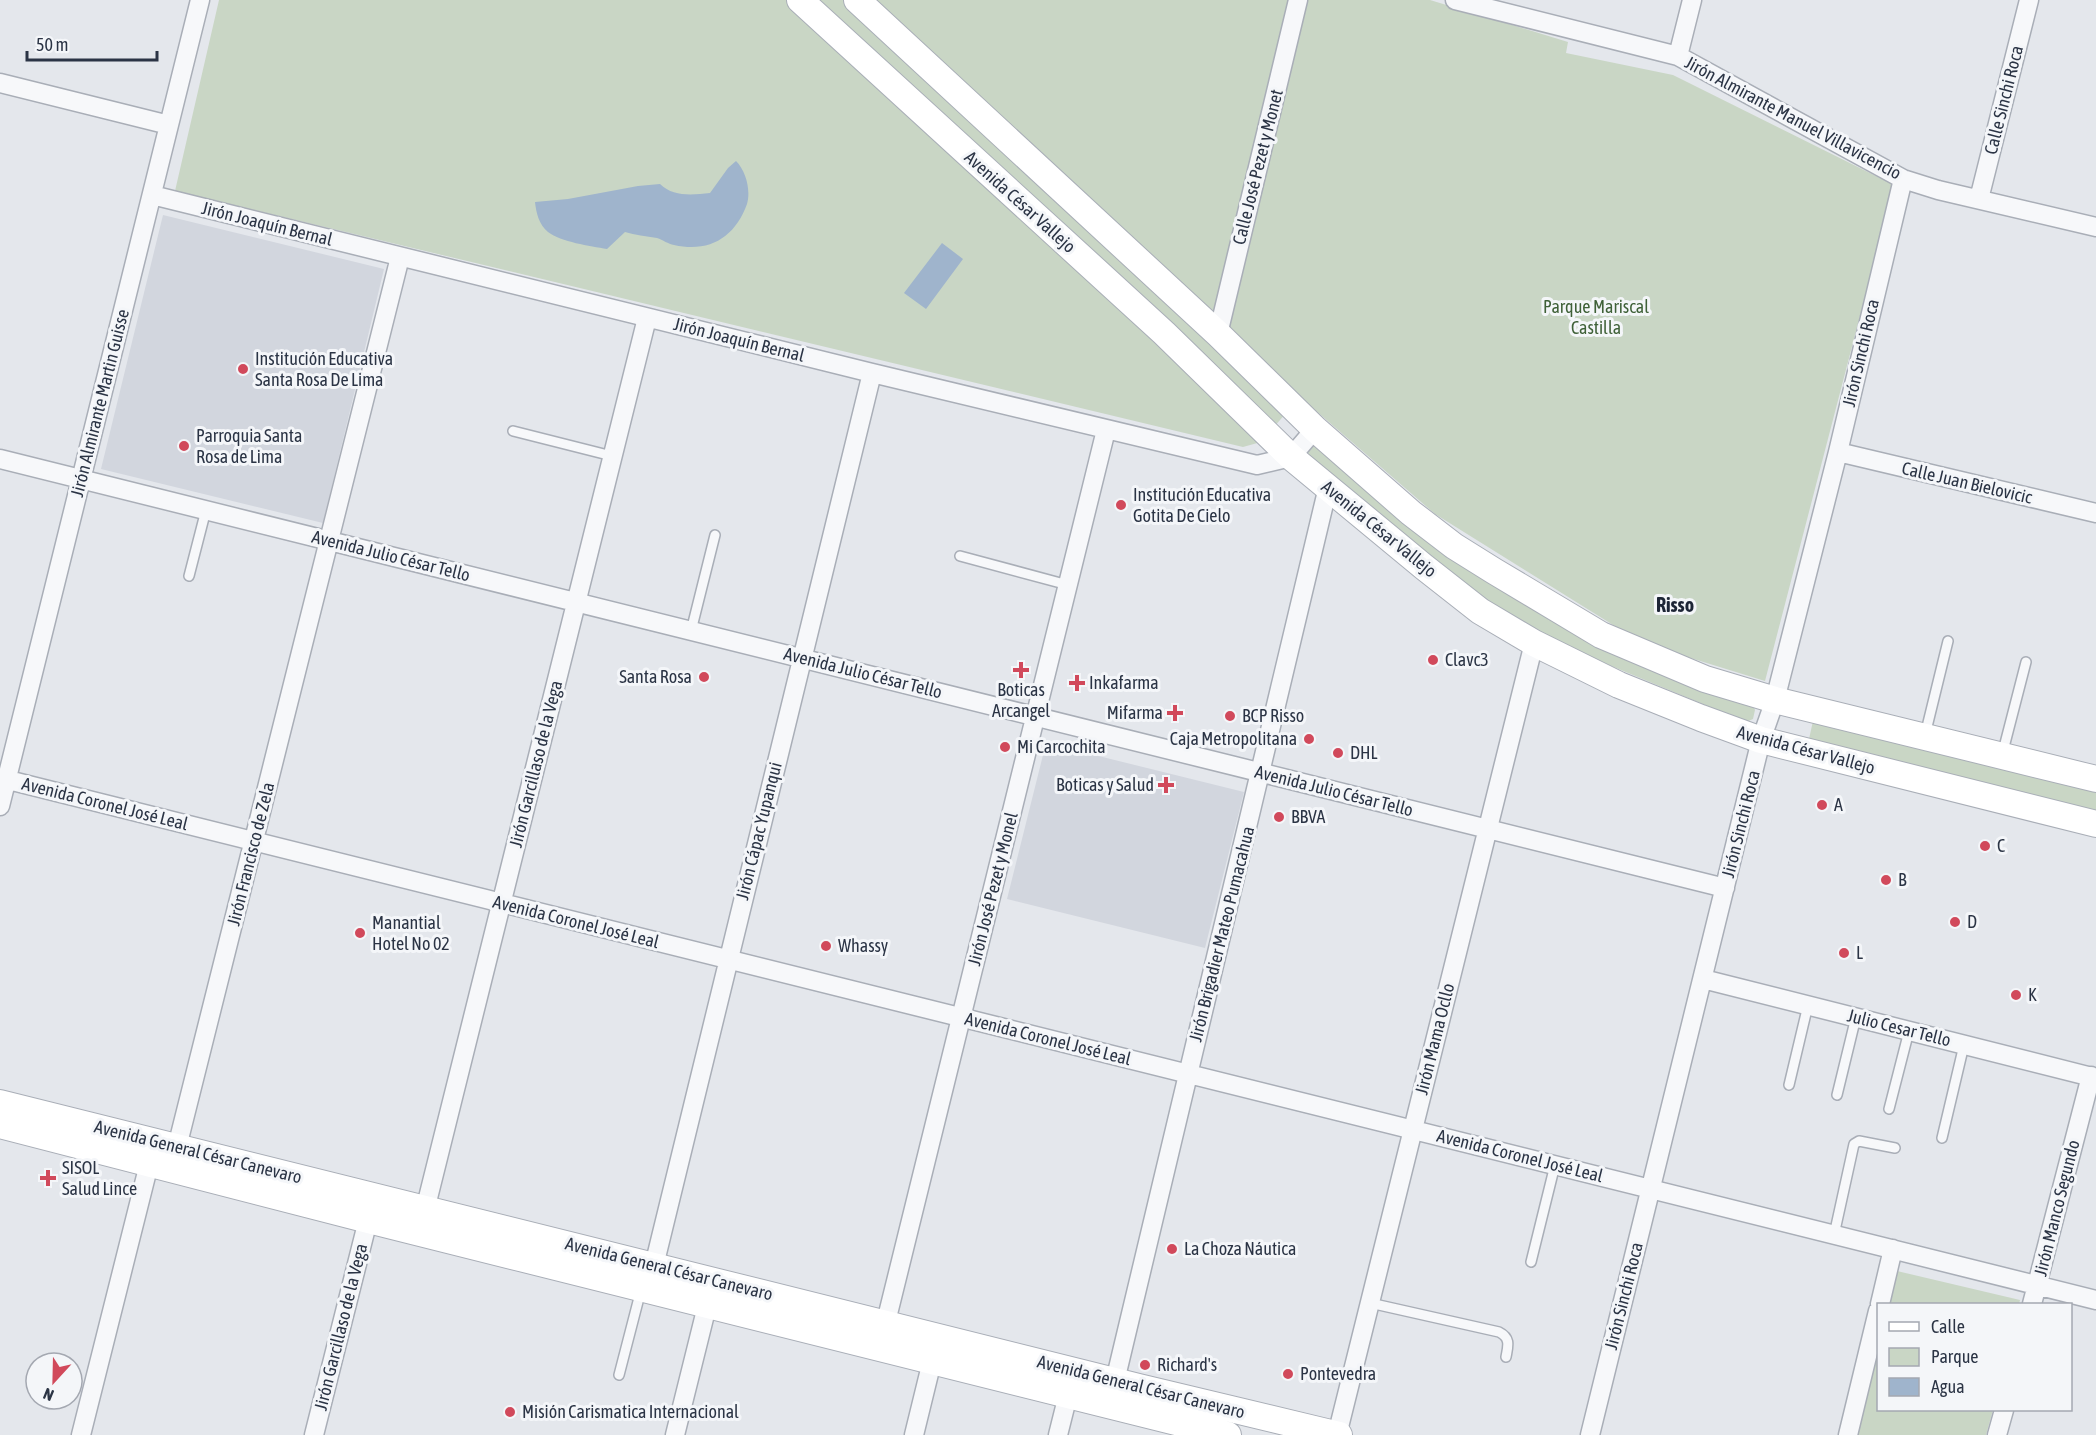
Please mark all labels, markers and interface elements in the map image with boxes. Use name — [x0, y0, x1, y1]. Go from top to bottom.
scale bar — [27, 24, 158, 62]
text: 50 m — [36, 34, 68, 55]
street label: Calle Sinchi Roca — [1980, 43, 2027, 156]
street label: Jirón Almirante Manuel Villavicencio — [1682, 52, 1905, 184]
street label: Calle José Pezet y Monet — [1228, 87, 1287, 247]
street label: Avenida César Vallejo — [961, 146, 1080, 257]
street label: Jirón Joaquín Bernal — [200, 197, 335, 250]
park label: Parque Mariscal Castilla — [1543, 296, 1649, 338]
street label: Jirón Sinchi Roca — [1838, 297, 1883, 409]
street label: Jirón Almirante Martin Guisse — [66, 307, 133, 499]
street label: Jirón Joaquín Bernal — [672, 313, 807, 366]
place label: Institución Educativa Santa Rosa De Lima — [255, 348, 393, 390]
marker: Institución Educativa Santa Rosa De Lima — [236, 362, 250, 376]
place label: Parroquia Santa Rosa de Lima — [196, 425, 302, 467]
marker: Parroquia Santa Rosa de Lima — [177, 439, 191, 453]
street label: Calle Juan Bielovicic — [1900, 457, 2035, 508]
street label: Avenida César Vallejo — [1318, 476, 1441, 581]
place label: Institución Educativa Gotita De Cielo — [1133, 484, 1271, 526]
marker: Institución Educativa Gotita De Cielo — [1114, 498, 1128, 512]
street label: Avenida Julio César Tello — [310, 526, 472, 585]
district label: Risso — [1656, 593, 1694, 616]
street label: Avenida Julio César Tello — [782, 643, 944, 702]
place label: Clavc3 — [1445, 649, 1489, 670]
marker: Clavc3 — [1426, 653, 1440, 667]
marker: Boticas Arcangel — [1014, 663, 1028, 677]
place label: Santa Rosa — [619, 666, 692, 687]
marker: Santa Rosa — [697, 670, 711, 684]
place label: Inkafarma — [1089, 672, 1159, 693]
marker: Inkafarma — [1070, 676, 1084, 690]
street label: Jirón Garcillaso de la Vega — [505, 678, 566, 849]
place label: Boticas Arcangel — [992, 679, 1050, 721]
place label: Mifarma — [1107, 702, 1163, 723]
place label: BCP Risso — [1242, 705, 1304, 726]
marker: Mifarma — [1168, 706, 1182, 720]
marker: BCP Risso — [1223, 709, 1237, 723]
street label: Avenida César Vallejo — [1735, 721, 1877, 778]
place label: Caja Metropolitana — [1170, 728, 1297, 749]
marker: Caja Metropolitana — [1302, 732, 1316, 746]
place label: Mi Carcochita — [1017, 736, 1106, 757]
marker: Mi Carcochita — [998, 740, 1012, 754]
place label: DHL — [1350, 742, 1378, 763]
marker: DHL — [1331, 746, 1345, 760]
street label: Jirón Cápac Yupanqui — [731, 760, 786, 902]
street label: Avenida Julio César Tello — [1253, 761, 1415, 820]
street label: Jirón Sinchi Roca — [1717, 768, 1764, 880]
street label: Avenida Coronel José Leal — [20, 773, 191, 834]
place label: Boticas y Salud — [1056, 774, 1154, 795]
marker: Boticas y Salud — [1159, 778, 1173, 792]
street label: Jirón Francisco de Zela — [223, 780, 279, 928]
place label: A — [1834, 794, 1843, 815]
marker: A — [1815, 798, 1829, 812]
place label: BBVA — [1291, 806, 1326, 827]
street label: Jirón José Pezet y Monel — [963, 810, 1022, 968]
marker: BBVA — [1272, 810, 1286, 824]
street label: Jirón Brigadier Mateo Pumacahua — [1185, 824, 1258, 1044]
place label: C — [1997, 835, 2005, 856]
marker: C — [1978, 839, 1992, 853]
place label: B — [1898, 869, 1907, 890]
marker: B — [1879, 873, 1893, 887]
street label: Avenida Coronel José Leal — [491, 891, 662, 952]
place label: D — [1967, 911, 1977, 932]
place label: Manantial Hotel No 02 — [372, 912, 450, 954]
marker: D — [1948, 915, 1962, 929]
marker: Manantial Hotel No 02 — [353, 926, 367, 940]
place label: Whassy — [838, 935, 888, 956]
marker: Whassy — [819, 939, 833, 953]
place label: L — [1856, 942, 1863, 963]
marker: L — [1837, 946, 1851, 960]
street label: Jirón Mama Ocllo — [1411, 981, 1459, 1097]
place label: K — [2028, 984, 2037, 1005]
marker: K — [2009, 988, 2023, 1002]
street label: Julio Cesar Tello — [1845, 1005, 1953, 1051]
street label: Avenida Coronel José Leal — [963, 1008, 1134, 1069]
street label: Avenida General César Canevaro — [92, 1116, 304, 1187]
street label: Avenida Coronel José Leal — [1435, 1125, 1606, 1186]
street label: Jirón Manco Segundo — [2029, 1138, 2084, 1278]
place label: SISOL Salud Lince — [62, 1157, 137, 1199]
marker: SISOL Salud Lince — [39, 1169, 57, 1187]
street label: Avenida General César Canevaro — [563, 1233, 775, 1304]
place label: La Choza Náutica — [1184, 1238, 1296, 1259]
street label: Jirón Sinchi Roca — [1600, 1240, 1647, 1352]
street label: Jirón Garcillaso de la Vega — [310, 1241, 371, 1412]
marker: La Choza Náutica — [1165, 1242, 1179, 1256]
legend — [1877, 1303, 2072, 1411]
text: Calle — [1931, 1316, 1965, 1337]
text: Parque — [1931, 1346, 1979, 1367]
north arrow — [24, 1351, 84, 1411]
street label: Avenida General César Canevaro — [1035, 1351, 1247, 1422]
place label: Richard's — [1157, 1354, 1217, 1375]
marker: Richard's — [1138, 1358, 1152, 1372]
place label: Pontevedra — [1300, 1363, 1376, 1384]
marker: Pontevedra — [1281, 1367, 1295, 1381]
text: Agua — [1931, 1376, 1965, 1397]
text: N — [41, 1385, 56, 1405]
place label: Misión Carismatica Internacional — [522, 1401, 739, 1422]
marker: Misión Carismatica Internacional — [503, 1405, 517, 1419]

